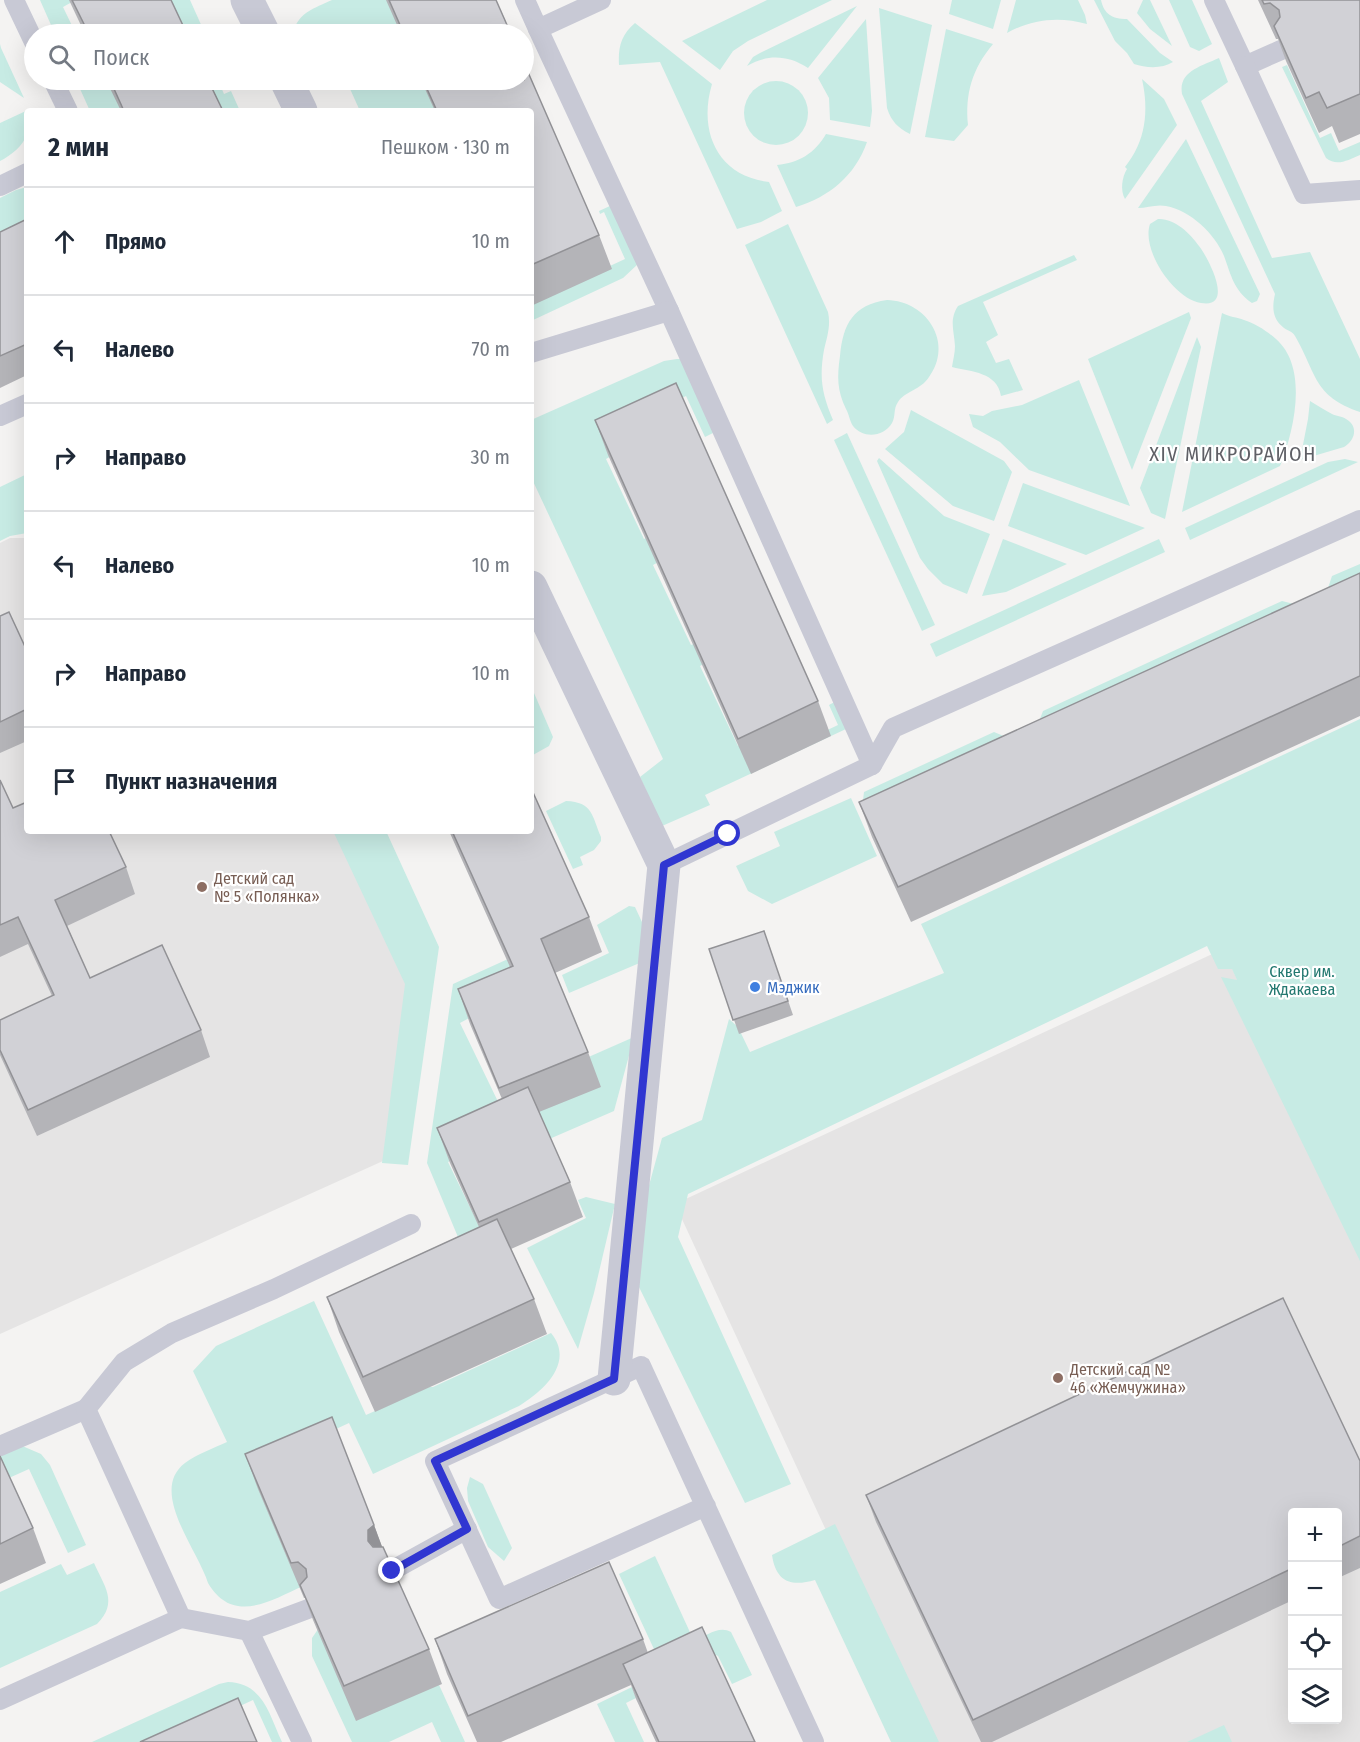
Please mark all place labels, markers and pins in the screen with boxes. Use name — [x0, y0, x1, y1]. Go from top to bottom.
place label: Детский сад № 5 «Полянка» — [213, 869, 320, 906]
marker: Детский сад № 5 «Полянка» — [195, 880, 209, 894]
place label: Мэджик — [767, 978, 820, 997]
marker: Мэджик — [748, 980, 762, 994]
place label: Детский сад № 46 «Жемчужина» — [1069, 1360, 1186, 1397]
marker: Детский сад № 46 «Жемчужина» — [1051, 1371, 1065, 1385]

